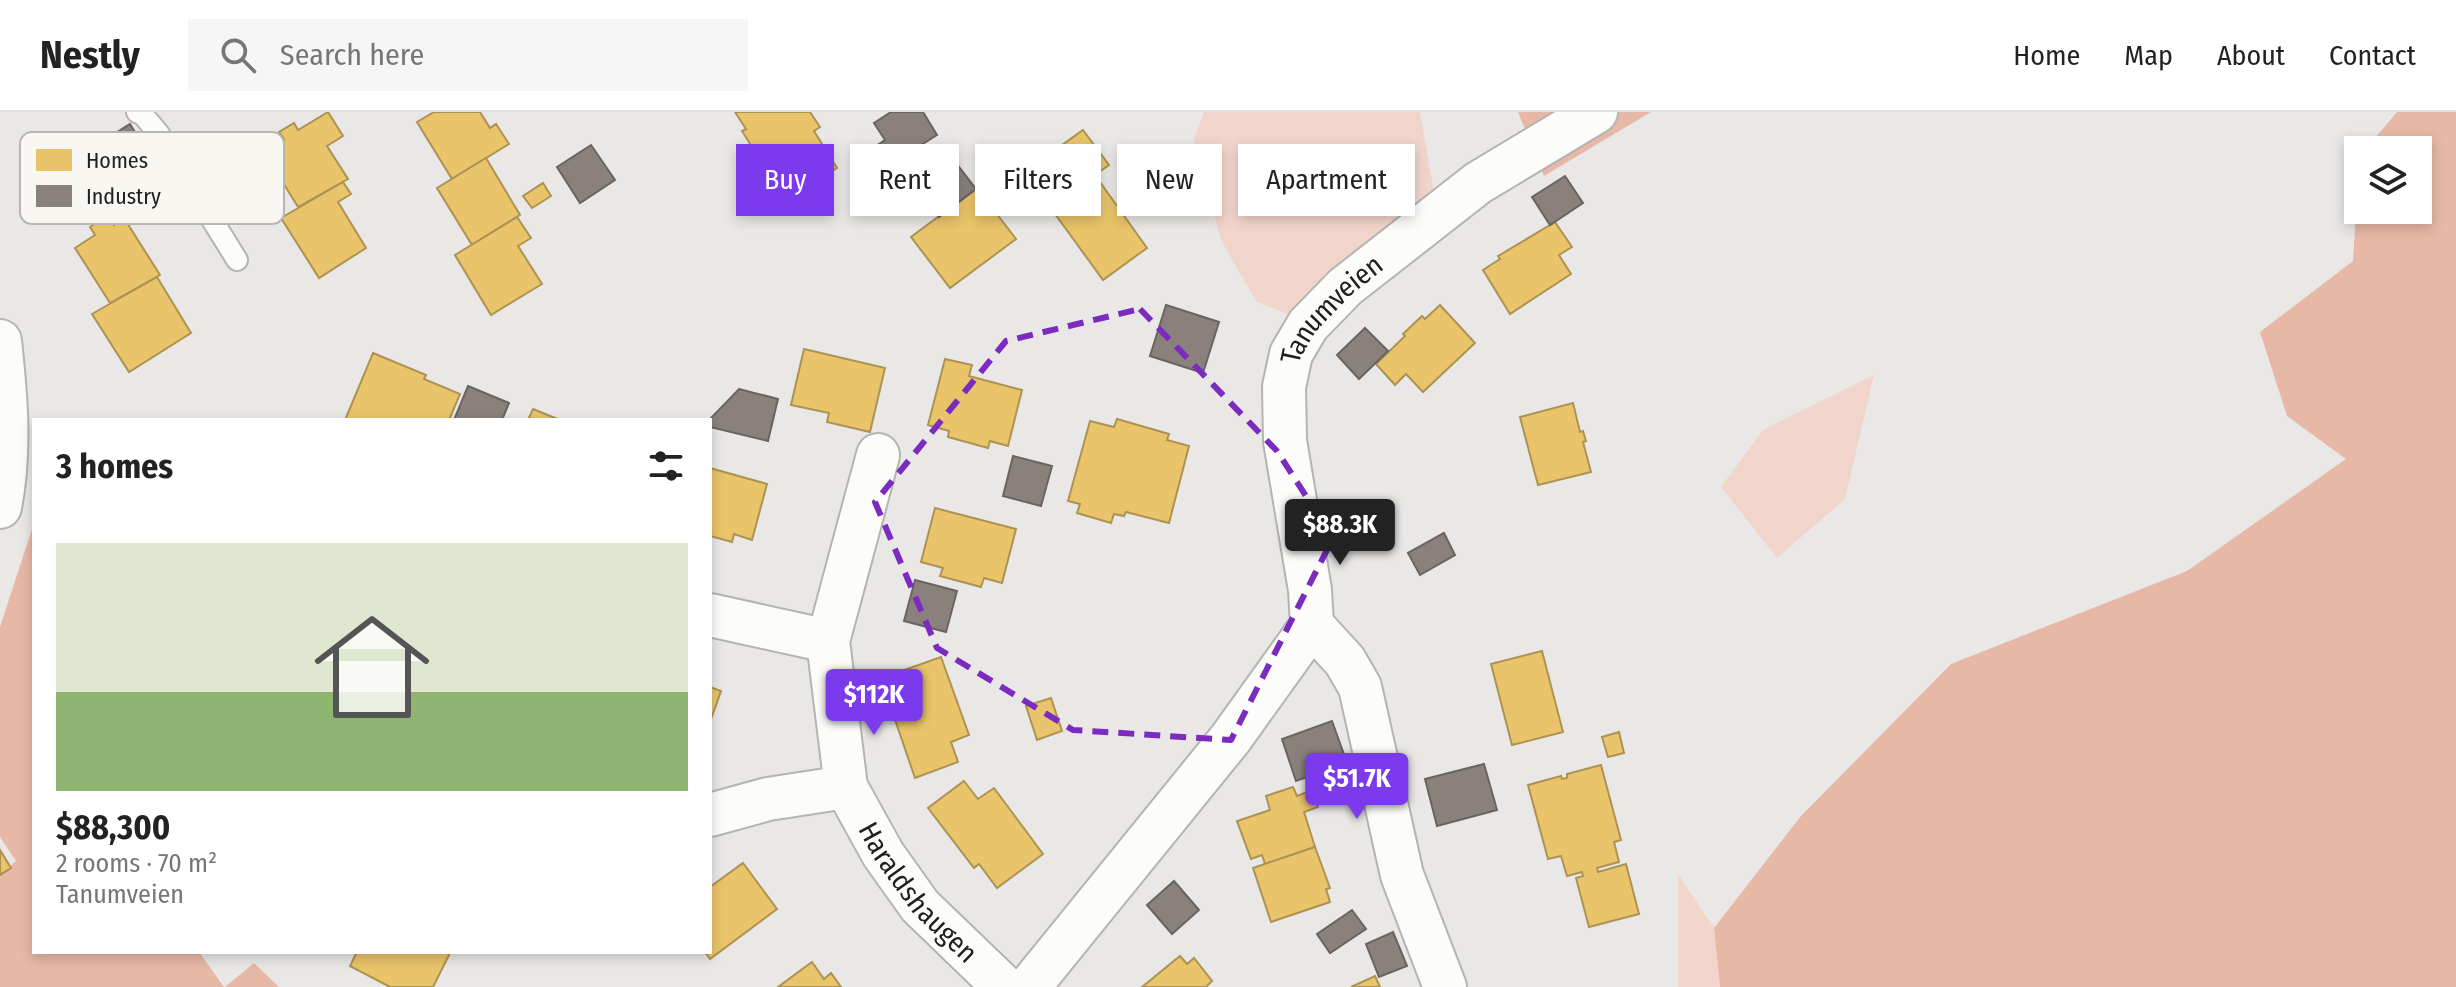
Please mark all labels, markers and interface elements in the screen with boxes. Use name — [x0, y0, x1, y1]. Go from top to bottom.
search box — [188, 19, 748, 91]
text: Nestly — [40, 32, 140, 78]
icon: search — [216, 33, 260, 77]
text: Search here — [280, 37, 424, 73]
text: Home — [2013, 39, 2080, 72]
text: Map — [2124, 39, 2173, 72]
text: About — [2217, 39, 2285, 72]
text: Contact — [2329, 39, 2416, 72]
legend — [20, 132, 284, 224]
map controls — [2344, 136, 2432, 224]
button: layers — [2344, 136, 2432, 224]
chip: Buy — [736, 144, 834, 216]
chip: Rent — [850, 144, 959, 216]
chip: Filters — [975, 144, 1101, 216]
chip: New — [1117, 144, 1222, 216]
chip: Apartment — [1238, 144, 1415, 216]
text: Homes — [86, 147, 148, 174]
text: Industry — [86, 183, 161, 210]
street label: Tanumveien — [1274, 248, 1389, 366]
icon: filters — [644, 444, 688, 488]
text: 3 homes — [56, 446, 173, 487]
pin: $88.3K — [1275, 499, 1405, 567]
text: $88.3K — [1303, 509, 1377, 540]
icon: home — [300, 595, 444, 739]
pin: $112K — [818, 669, 930, 737]
text: $112K — [844, 679, 904, 710]
pin: $51.7K — [1292, 753, 1422, 821]
text: $51.7K — [1323, 763, 1391, 794]
text: $88,300 — [56, 807, 170, 848]
street label: Haraldshaugen — [852, 816, 984, 969]
text: 2 rooms · 70 m² — [56, 848, 217, 879]
text: Tanumveien — [56, 879, 184, 910]

